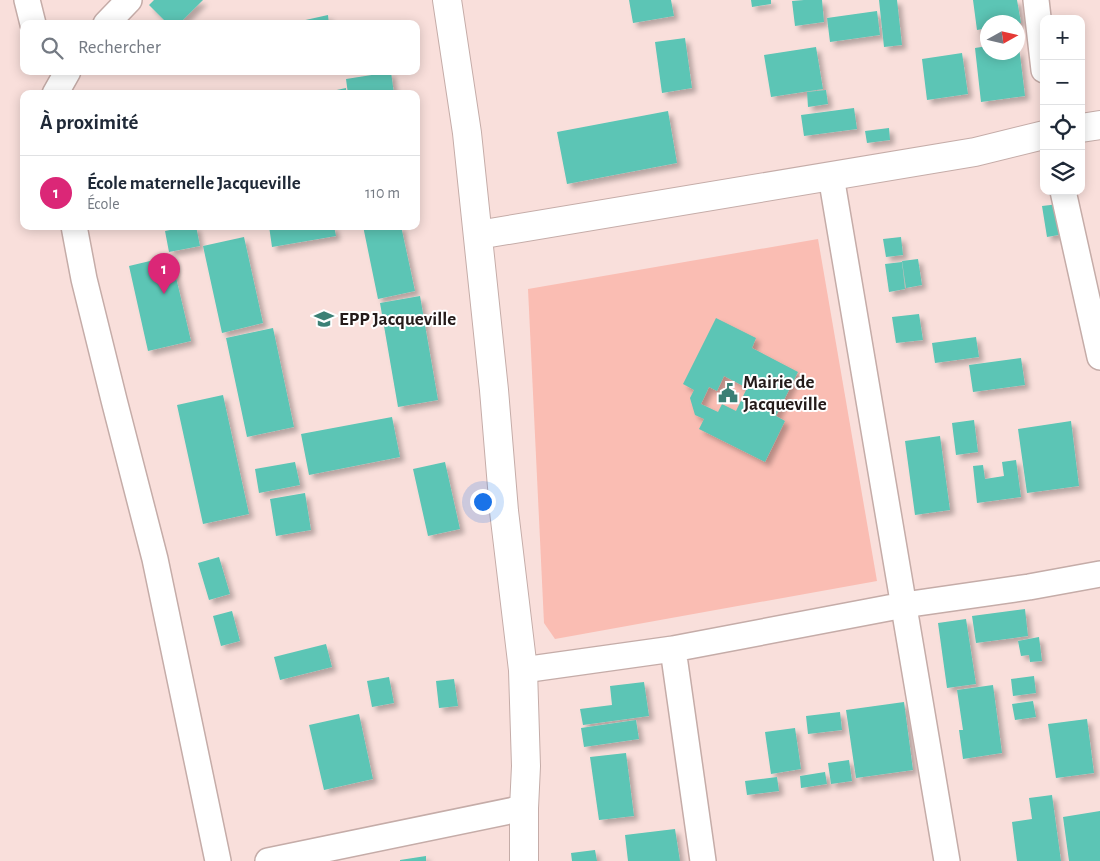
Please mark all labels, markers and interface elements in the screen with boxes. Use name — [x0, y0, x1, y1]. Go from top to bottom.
north arrow — [980, 15, 1025, 60]
map controls — [1040, 15, 1085, 195]
button: + — [1040, 15, 1085, 60]
search box — [20, 20, 420, 75]
icon: search — [38, 34, 66, 62]
text: Rechercher — [78, 38, 161, 57]
button: − — [1040, 60, 1085, 105]
button: locate — [1040, 105, 1085, 150]
text: À proximité — [40, 112, 138, 133]
button: layers — [1040, 150, 1085, 195]
text: École maternelle Jacqueville — [87, 174, 301, 193]
text: 1 — [53, 185, 59, 201]
text: 110 m — [365, 185, 400, 201]
text: École — [87, 196, 120, 212]
pin: 1 — [148, 253, 180, 294]
school or university icon: EPP Jacqueville — [313, 308, 335, 330]
place label: EPP Jacqueville — [339, 310, 456, 329]
place label: Mairie de Jacqueville — [743, 373, 827, 414]
public building icon: Mairie de Jacqueville — [717, 382, 739, 404]
your location — [470, 489, 496, 515]

